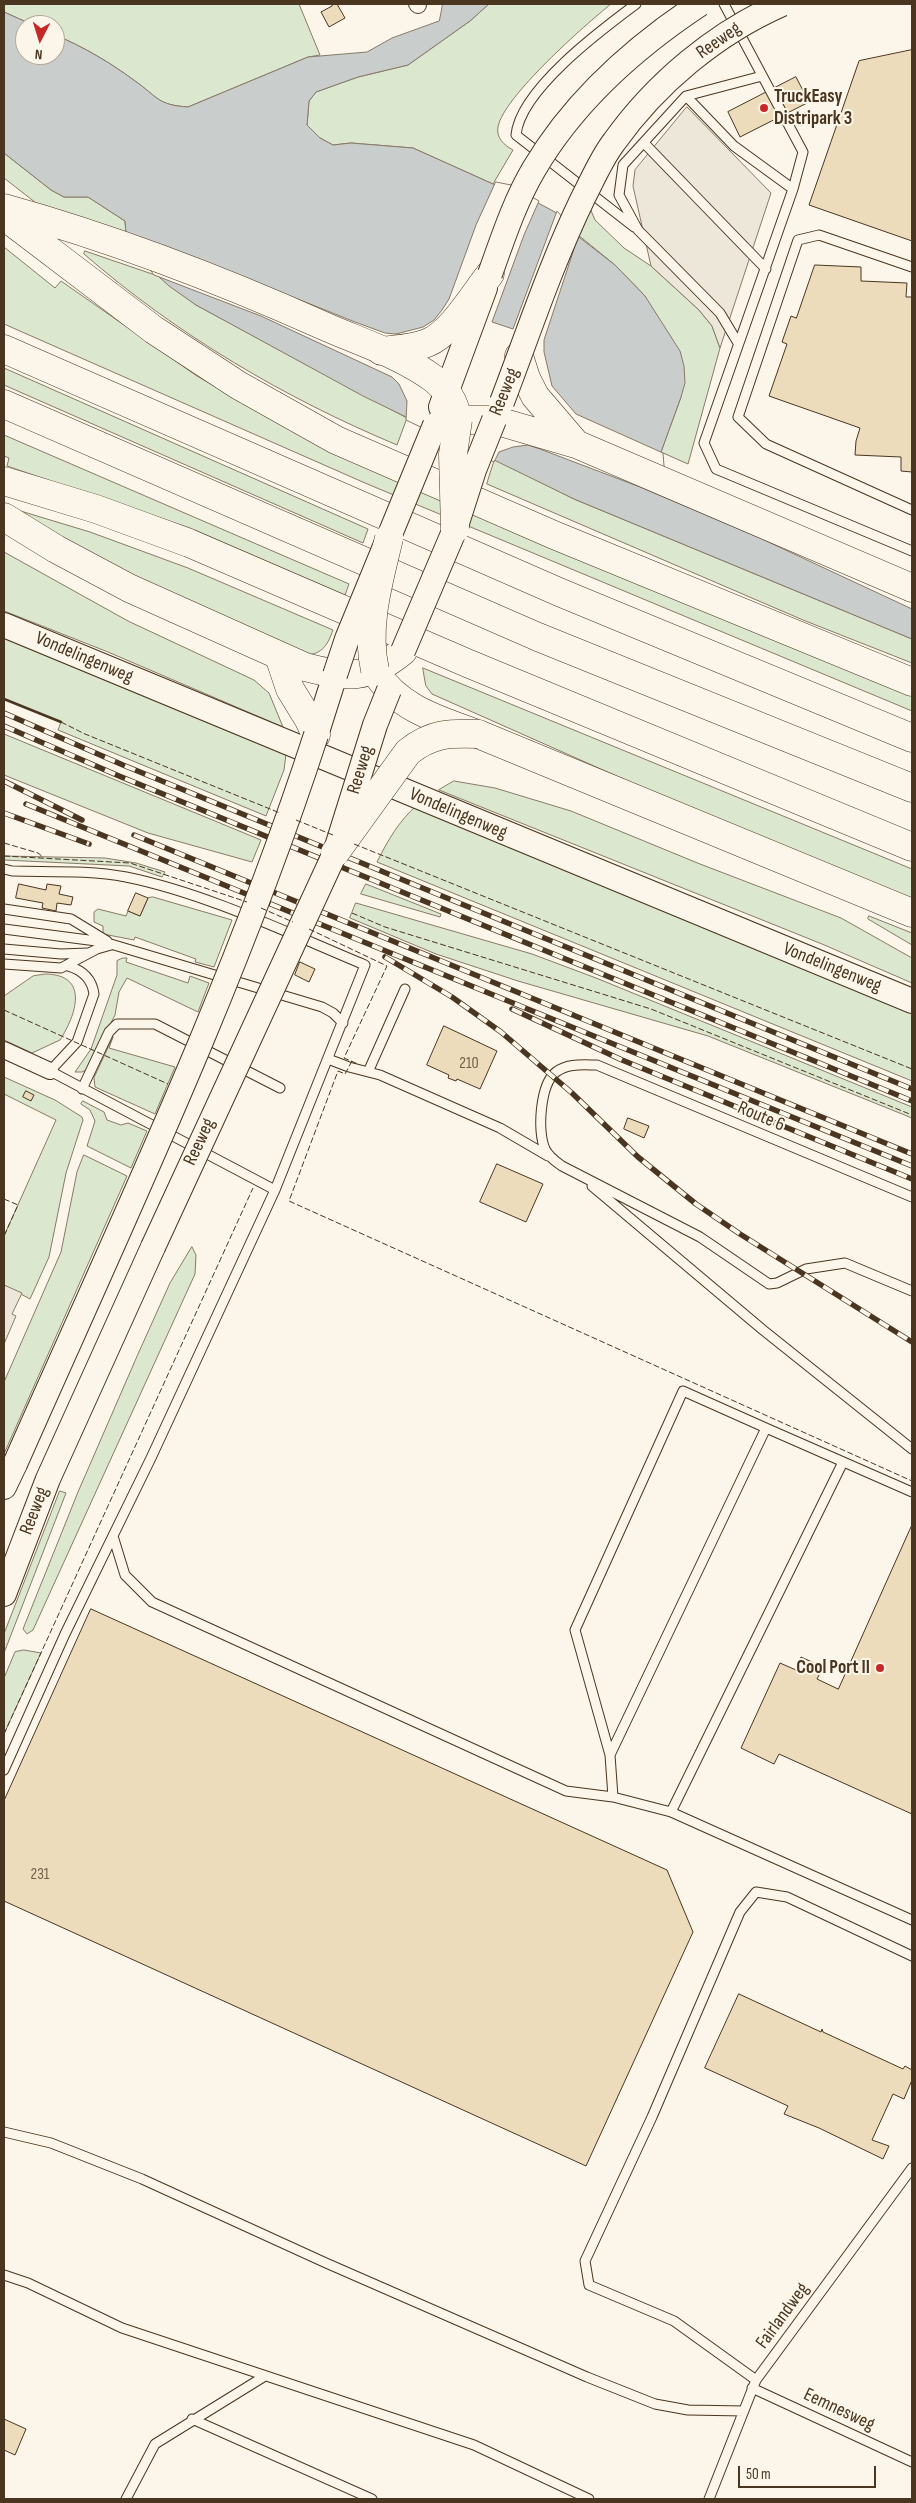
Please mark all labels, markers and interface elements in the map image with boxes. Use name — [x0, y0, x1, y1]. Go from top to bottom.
north arrow — [15, 15, 65, 65]
street label: Reeweg — [692, 17, 746, 65]
text: N — [34, 46, 43, 63]
place label: TruckEasy Distripark 3 — [774, 86, 852, 130]
marker: TruckEasy Distripark 3 — [758, 102, 770, 114]
street label: Reeweg — [485, 365, 525, 419]
street label: Vondelingenweg — [32, 627, 136, 689]
street label: Reeweg — [343, 743, 379, 797]
street label: Vondelingenweg — [406, 783, 510, 845]
street label: Vondelingenweg — [779, 938, 885, 998]
house number: 210 — [459, 1054, 479, 1074]
street label: Route 6 — [734, 1097, 788, 1137]
street label: Reeweg — [179, 1115, 221, 1169]
street label: Reeweg — [15, 1484, 55, 1538]
place label: Cool Port II — [796, 1657, 870, 1679]
marker: Cool Port II — [874, 1662, 886, 1674]
house number: 231 — [31, 1865, 49, 1885]
street label: Fairlandweg — [751, 2279, 815, 2353]
street label: Eemnesweg — [800, 2384, 878, 2436]
scale bar — [741, 2456, 878, 2488]
text: 50 m — [746, 2465, 771, 2484]

